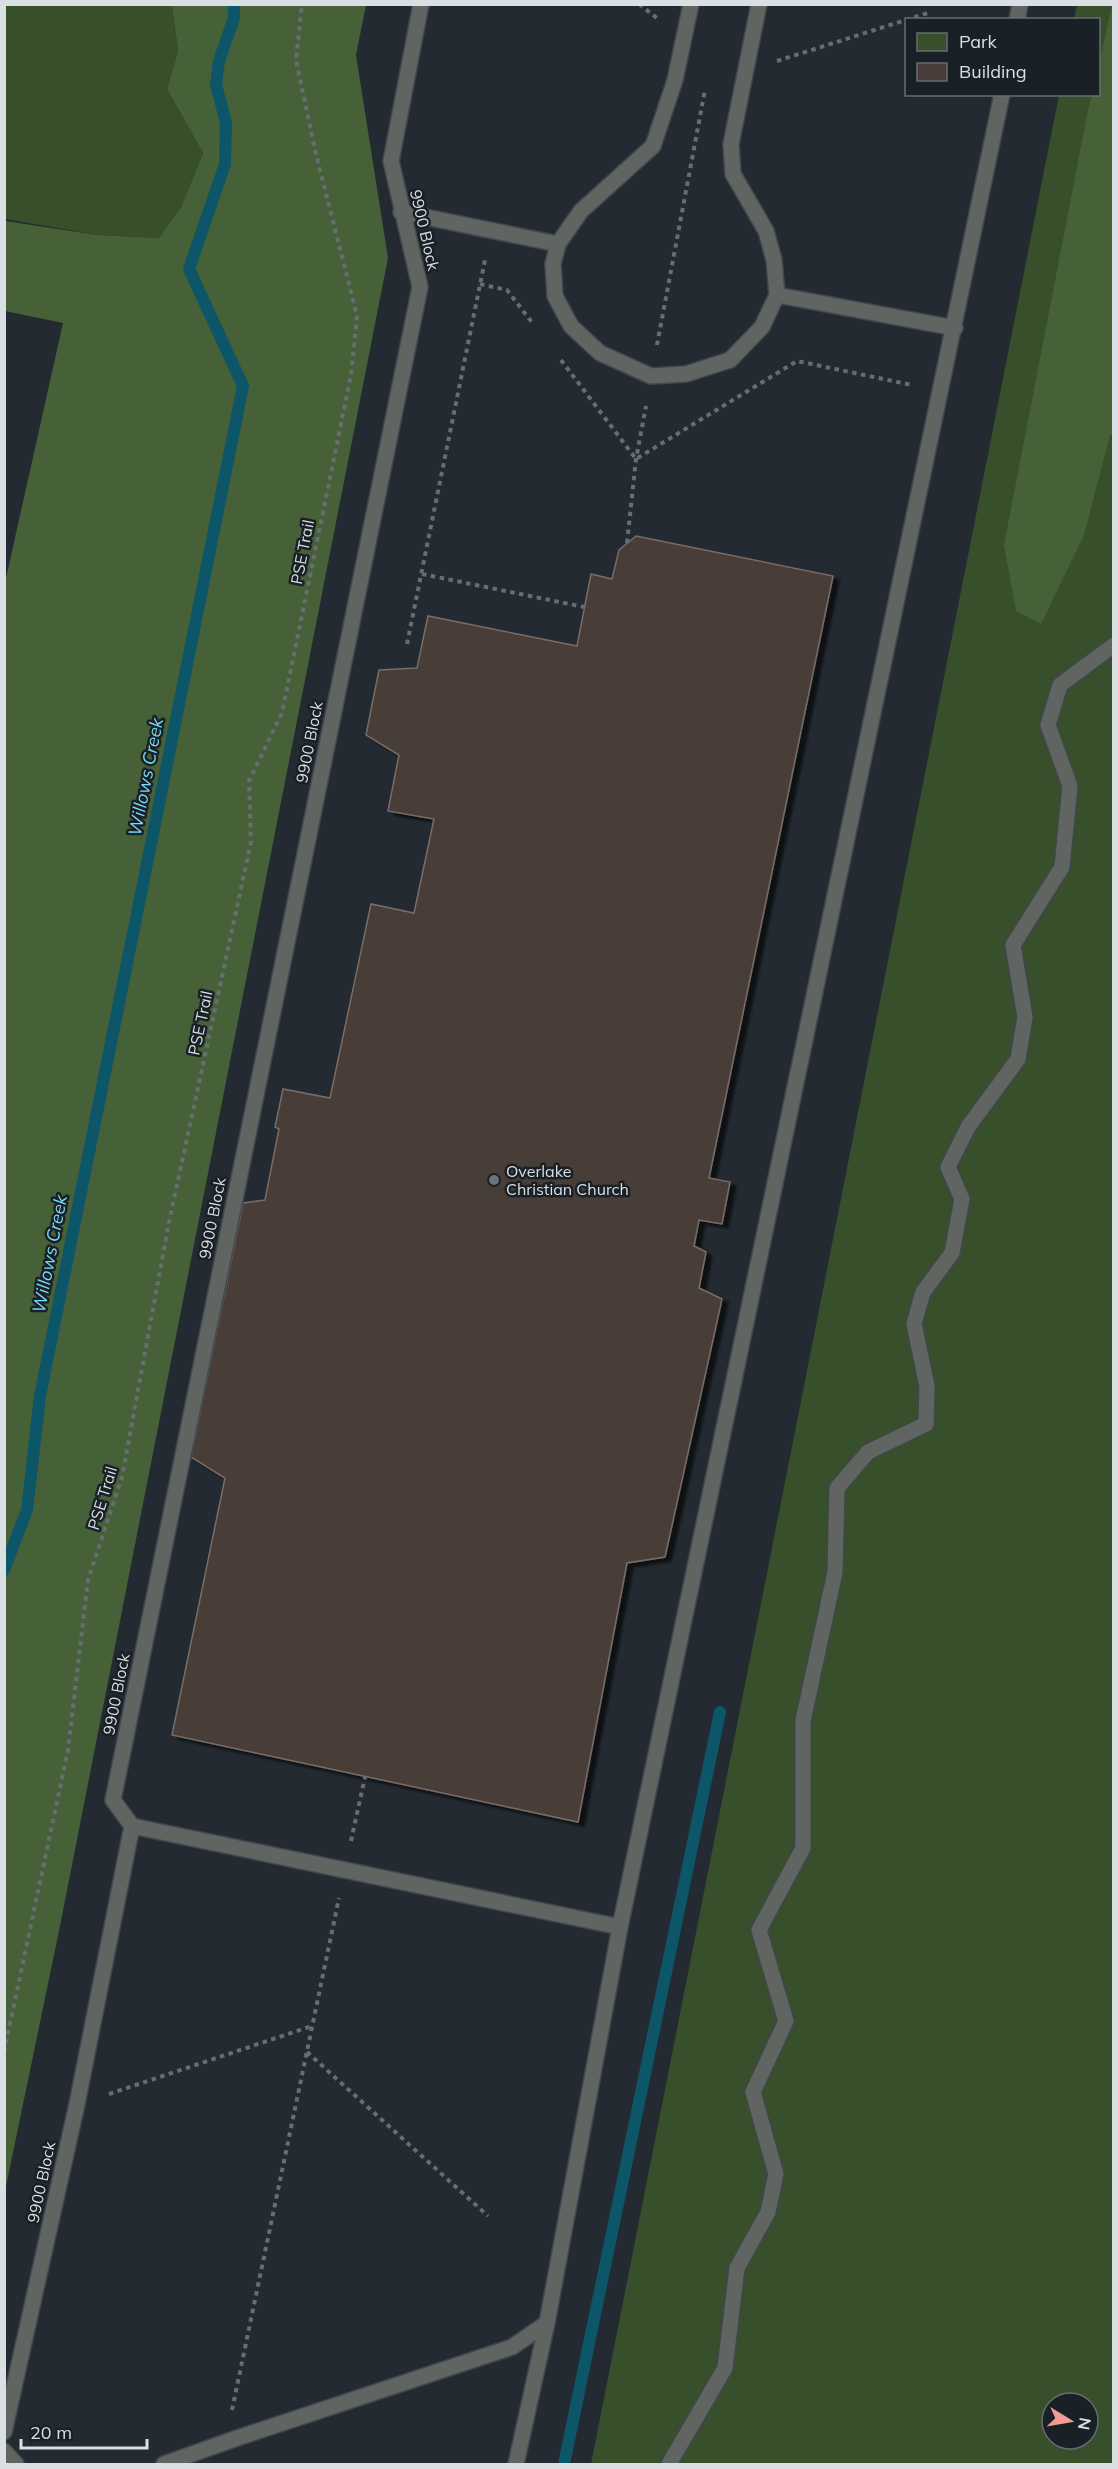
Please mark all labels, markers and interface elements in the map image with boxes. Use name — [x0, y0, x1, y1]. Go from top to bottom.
legend — [905, 18, 1100, 96]
text: Park — [959, 30, 998, 53]
text: Building — [959, 60, 1027, 83]
street label: 9900 Block — [406, 188, 444, 273]
street label: PSE Trail — [286, 518, 318, 586]
street label: 9900 Block — [291, 699, 327, 784]
water label: Willows Creek — [123, 715, 168, 838]
street label: PSE Trail — [183, 989, 217, 1057]
place label: Overlake Christian Church — [506, 1161, 629, 1199]
marker: Overlake Christian Church — [487, 1173, 501, 1187]
street label: 9900 Block — [194, 1175, 230, 1260]
water label: Willows Creek — [27, 1192, 72, 1315]
street label: PSE Trail — [83, 1464, 121, 1532]
street label: 9900 Block — [98, 1651, 134, 1736]
street label: 9900 Block — [23, 2139, 60, 2224]
north arrow — [1040, 2391, 1100, 2451]
scale bar — [21, 2412, 147, 2450]
text: N — [1074, 2416, 1096, 2432]
text: 20 m — [30, 2421, 72, 2444]

